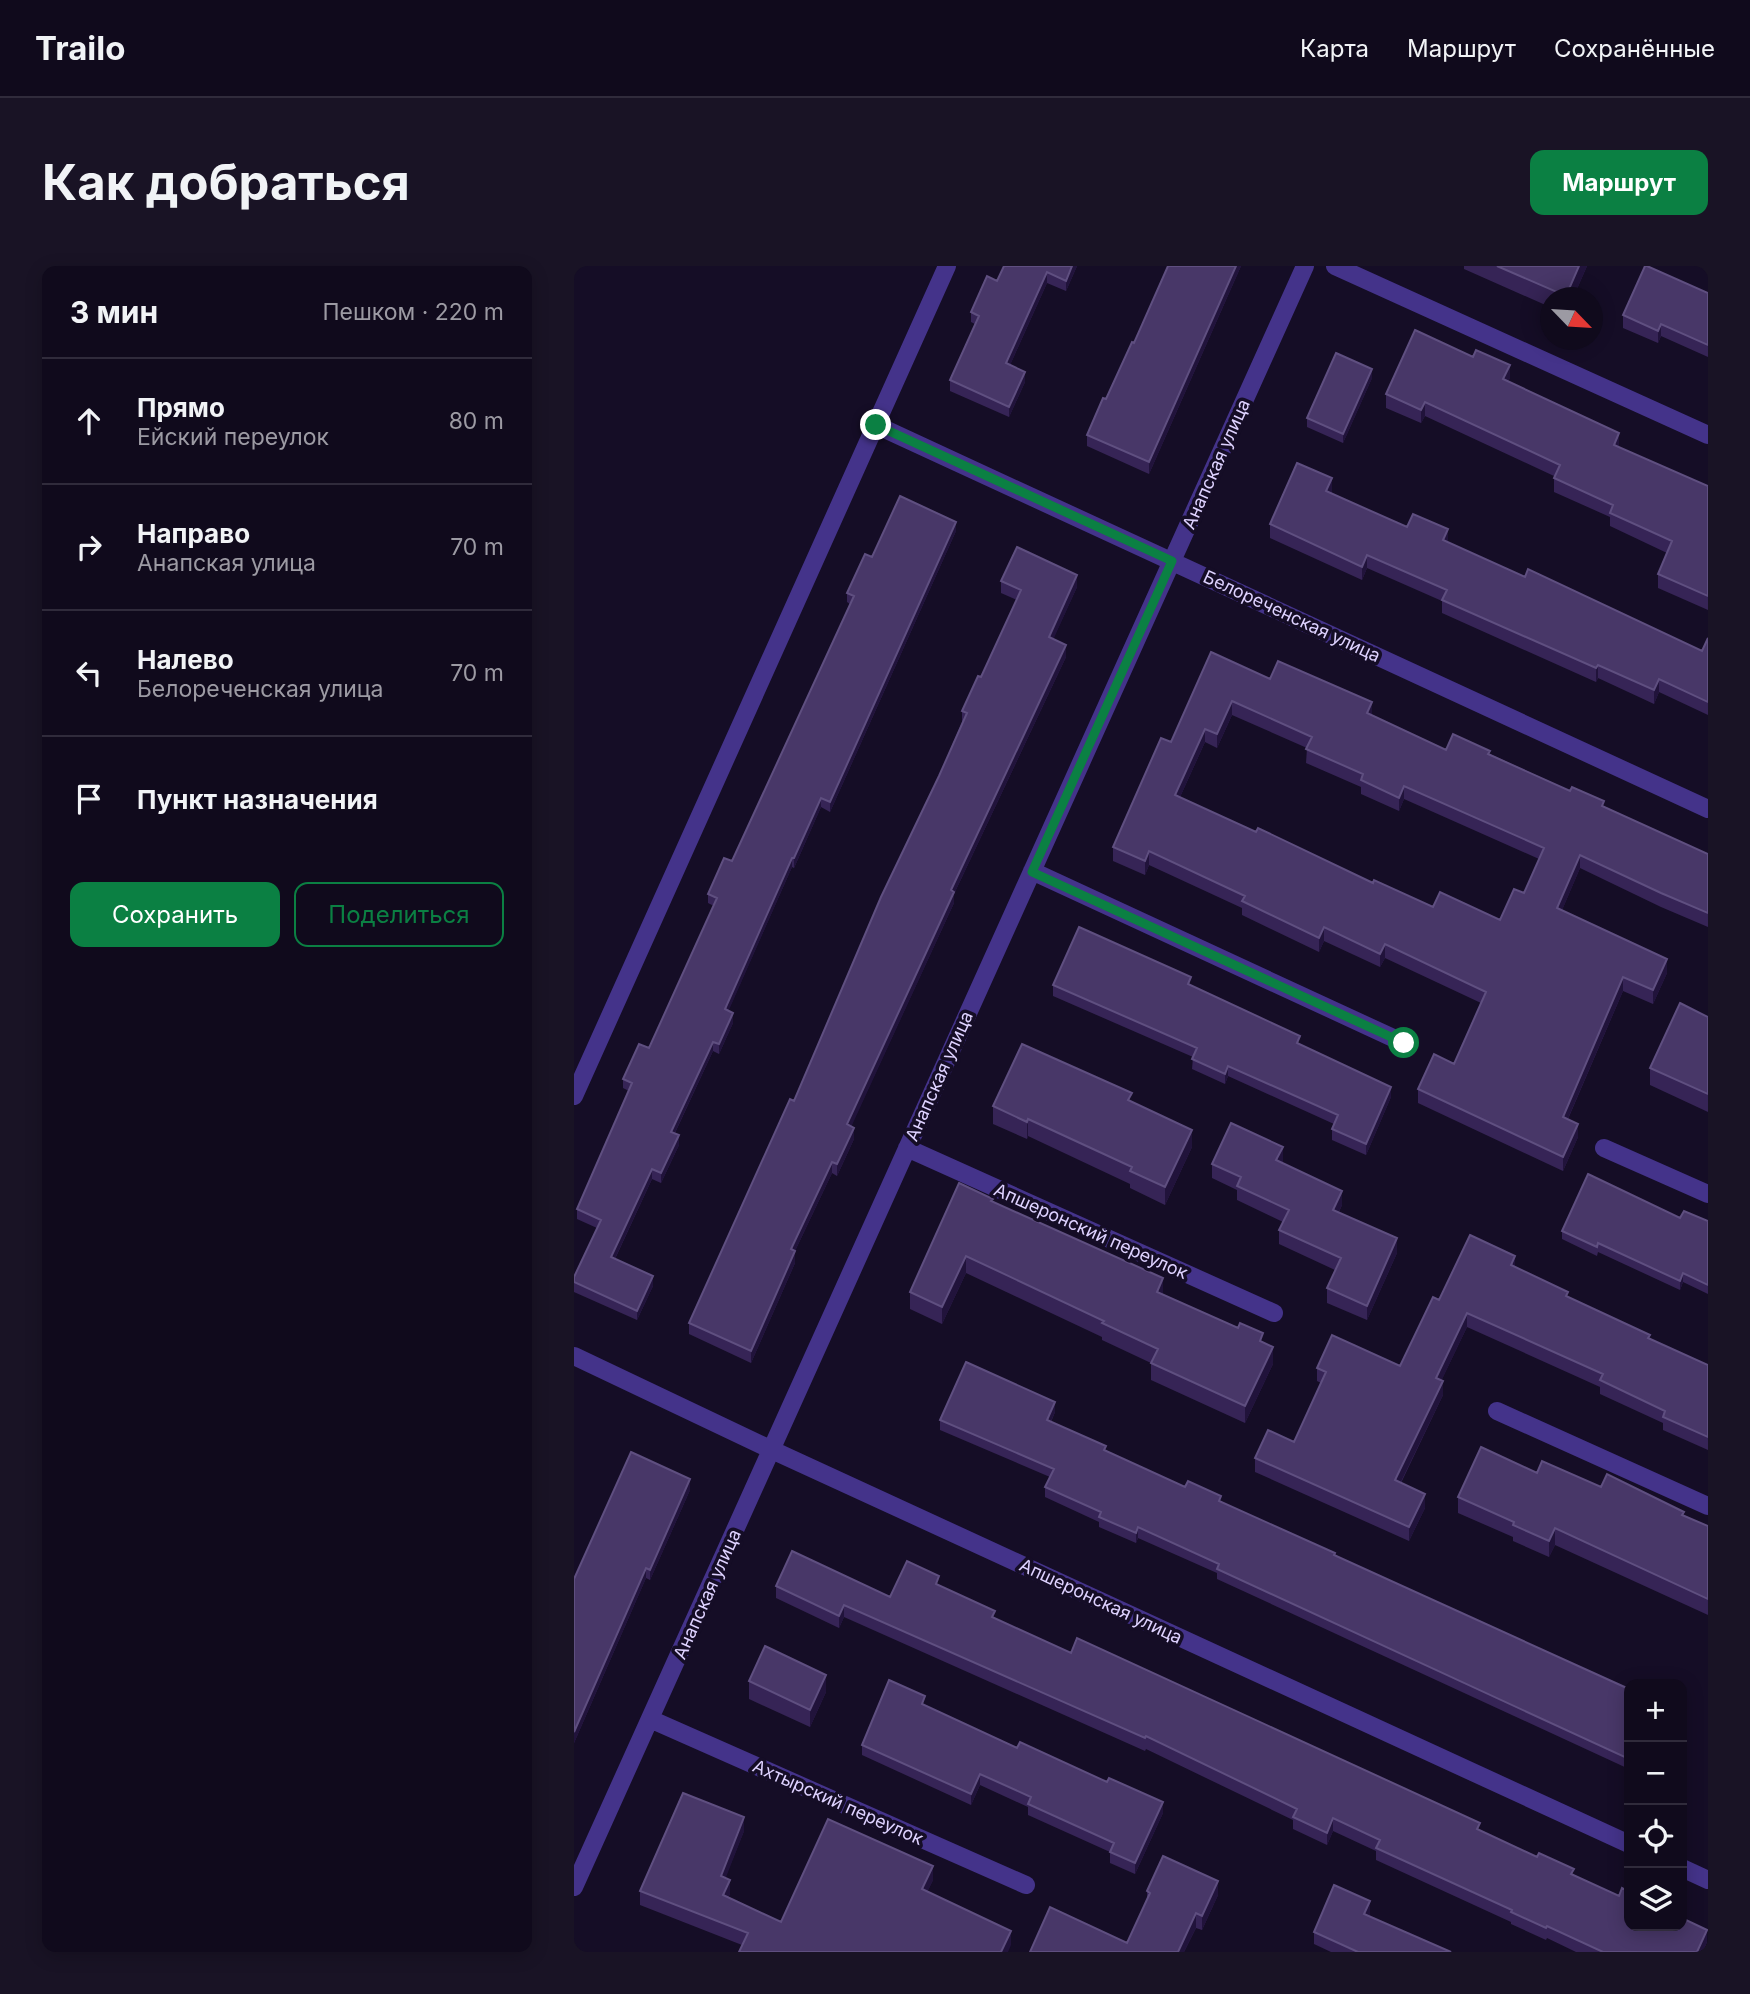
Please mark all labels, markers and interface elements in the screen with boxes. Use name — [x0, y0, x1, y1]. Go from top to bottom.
text: Trailo — [35, 28, 125, 68]
text: Карта — [1300, 34, 1369, 63]
text: Маршрут — [1407, 34, 1516, 63]
text: Сохранённые — [1554, 34, 1715, 63]
button: Маршрут — [1530, 150, 1708, 215]
text: Как добраться — [42, 153, 410, 212]
north arrow — [1540, 287, 1603, 350]
text: 3 мин — [70, 294, 158, 330]
text: Пешком · 220 m — [322, 298, 504, 326]
text: Прямо — [137, 392, 225, 423]
street label: Анапская улица — [1178, 396, 1254, 532]
icon: ahead — [70, 402, 108, 440]
text: 80 m — [449, 407, 504, 435]
route end — [860, 409, 891, 440]
text: Ейский переулок — [137, 423, 329, 451]
text: Направо — [137, 518, 250, 549]
icon: right — [70, 528, 108, 566]
text: 70 m — [450, 533, 504, 561]
text: Анапская улица — [137, 549, 316, 577]
street label: Белореченская улица — [1200, 566, 1384, 666]
text: Налево — [137, 644, 234, 675]
icon: left — [70, 654, 108, 692]
text: 70 m — [450, 659, 504, 687]
text: Белореченская улица — [137, 675, 383, 703]
icon: arrive — [70, 780, 108, 818]
text: Пункт назначения — [137, 784, 378, 815]
button: Сохранить — [70, 882, 280, 947]
button: Поделиться — [294, 882, 504, 947]
street label: Анапская улица — [901, 1008, 977, 1144]
route start — [1388, 1027, 1419, 1058]
street label: Апшеронский переулок — [991, 1179, 1191, 1283]
street label: Анапская улица — [669, 1526, 745, 1662]
street label: Апшеронская улица — [1016, 1554, 1186, 1648]
map controls — [1624, 1679, 1687, 1931]
button: + — [1624, 1679, 1687, 1742]
button: − — [1624, 1742, 1687, 1805]
street label: Ахтырский переулок — [750, 1755, 927, 1849]
button: locate — [1624, 1805, 1687, 1868]
button: layers — [1624, 1868, 1687, 1931]

